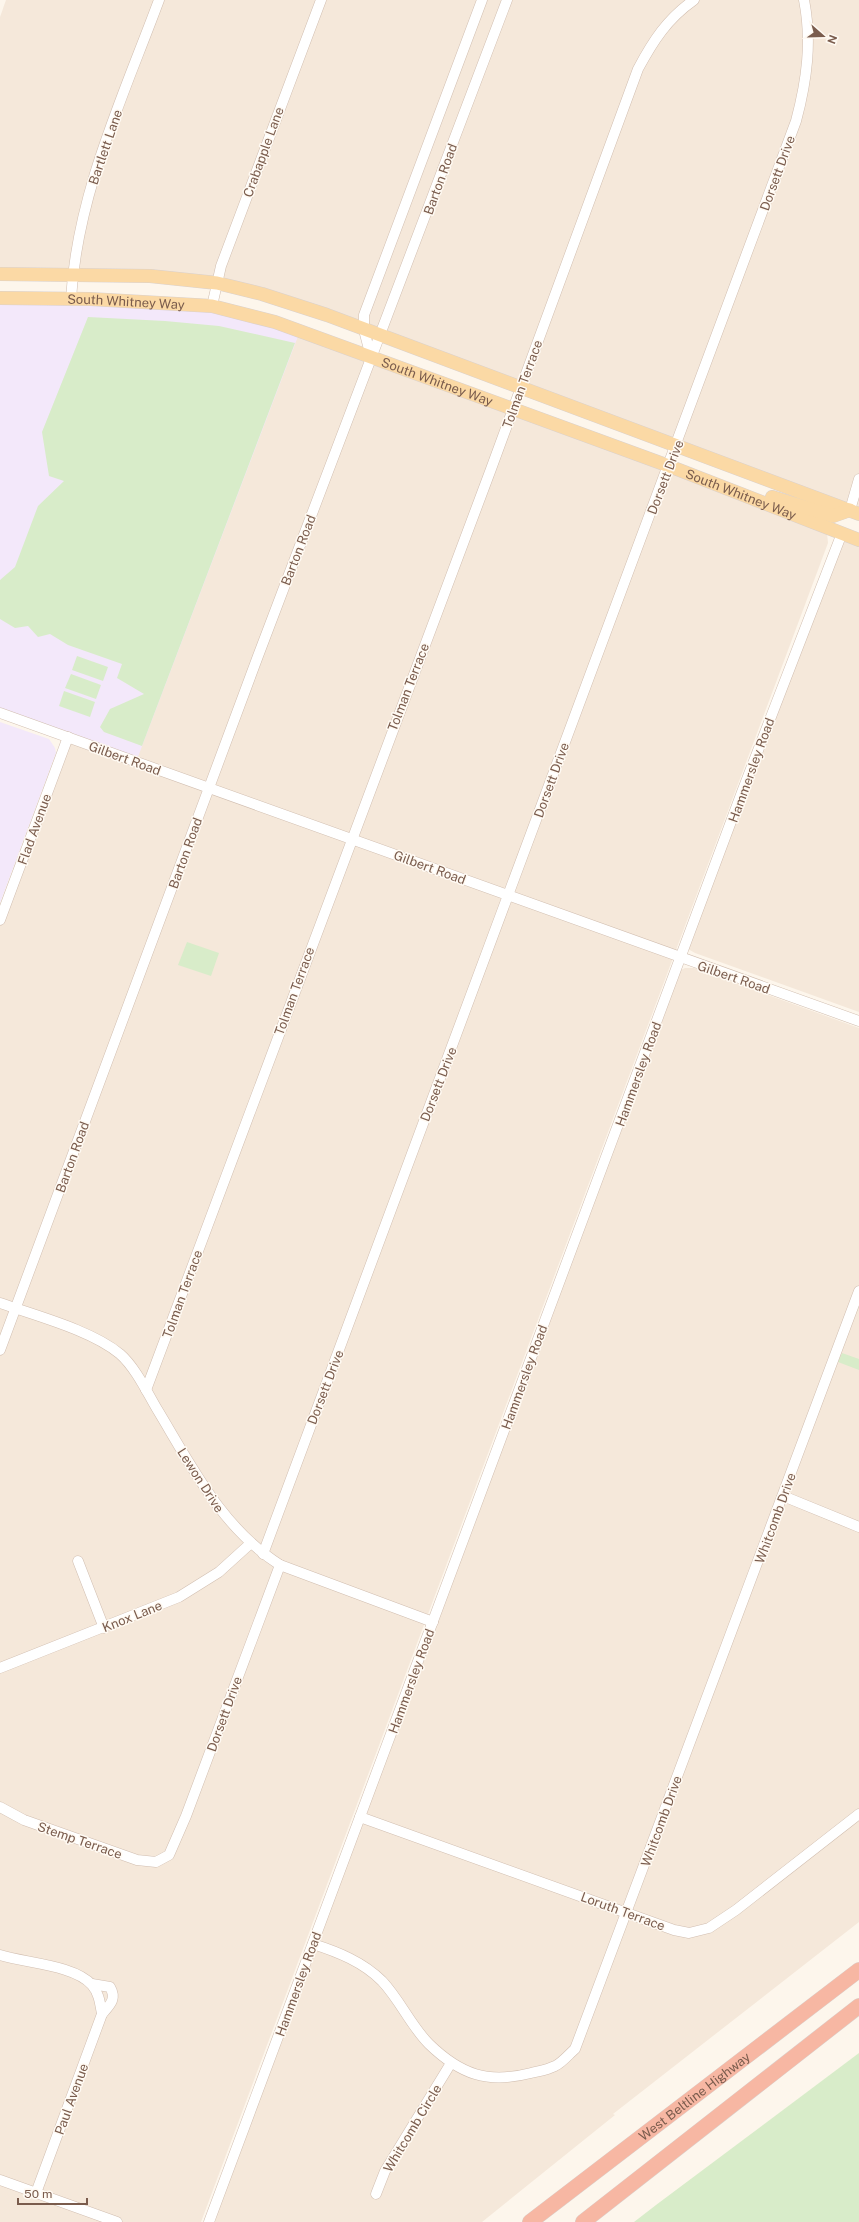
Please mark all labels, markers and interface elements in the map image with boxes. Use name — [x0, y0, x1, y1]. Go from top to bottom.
north arrow — [803, 16, 843, 56]
text: N — [825, 33, 840, 46]
street label: Crabapple Lane — [240, 105, 287, 199]
street label: Bartlett Lane — [86, 108, 125, 187]
street label: Dorsett Drive — [757, 134, 798, 213]
street label: Barton Road — [421, 142, 460, 217]
street label: South Whitney Way — [67, 292, 185, 312]
street label: Tolman Terrace — [500, 338, 545, 430]
street label: South Whitney Way — [379, 355, 495, 409]
street label: Dorsett Drive — [644, 438, 687, 517]
street label: South Whitney Way — [683, 466, 798, 523]
street label: Barton Road — [278, 513, 319, 588]
street label: Tolman Terrace — [385, 641, 432, 733]
street label: Hammersley Road — [726, 716, 777, 825]
street label: Gilbert Road — [87, 738, 163, 778]
street label: Dorsett Drive — [531, 741, 572, 820]
street label: Flad Avenue — [15, 792, 54, 867]
street label: Barton Road — [166, 816, 205, 891]
street label: Gilbert Road — [392, 847, 468, 887]
street label: Tolman Terrace — [272, 945, 317, 1037]
street label: Gilbert Road — [696, 958, 772, 997]
street label: Hammersley Road — [613, 1020, 664, 1129]
street label: Dorsett Drive — [417, 1045, 460, 1124]
street label: Barton Road — [53, 1120, 92, 1195]
street label: Tolman Terrace — [160, 1248, 205, 1340]
street label: Hammersley Road — [499, 1323, 550, 1432]
street label: Dorsett Drive — [304, 1348, 347, 1427]
street label: Lewon Drive — [174, 1445, 227, 1515]
street label: Whitcomb Drive — [752, 1471, 799, 1566]
street label: Knox Lane — [100, 1598, 164, 1635]
street label: Hammersley Road — [386, 1627, 437, 1736]
street label: Dorsett Drive — [204, 1675, 245, 1754]
street label: Whitcomb Drive — [638, 1774, 685, 1869]
street label: Stemp Terrace — [36, 1819, 124, 1862]
street label: Loruth Terrace — [579, 1889, 667, 1934]
street label: Hammersley Road — [273, 1930, 324, 2039]
street label: West Beltline Highway — [636, 2049, 753, 2144]
street label: Paul Avenue — [52, 2061, 91, 2137]
street label: Whitcomb Circle — [380, 2082, 445, 2175]
scale bar — [18, 2180, 87, 2206]
text: 50 m — [24, 2187, 52, 2201]

